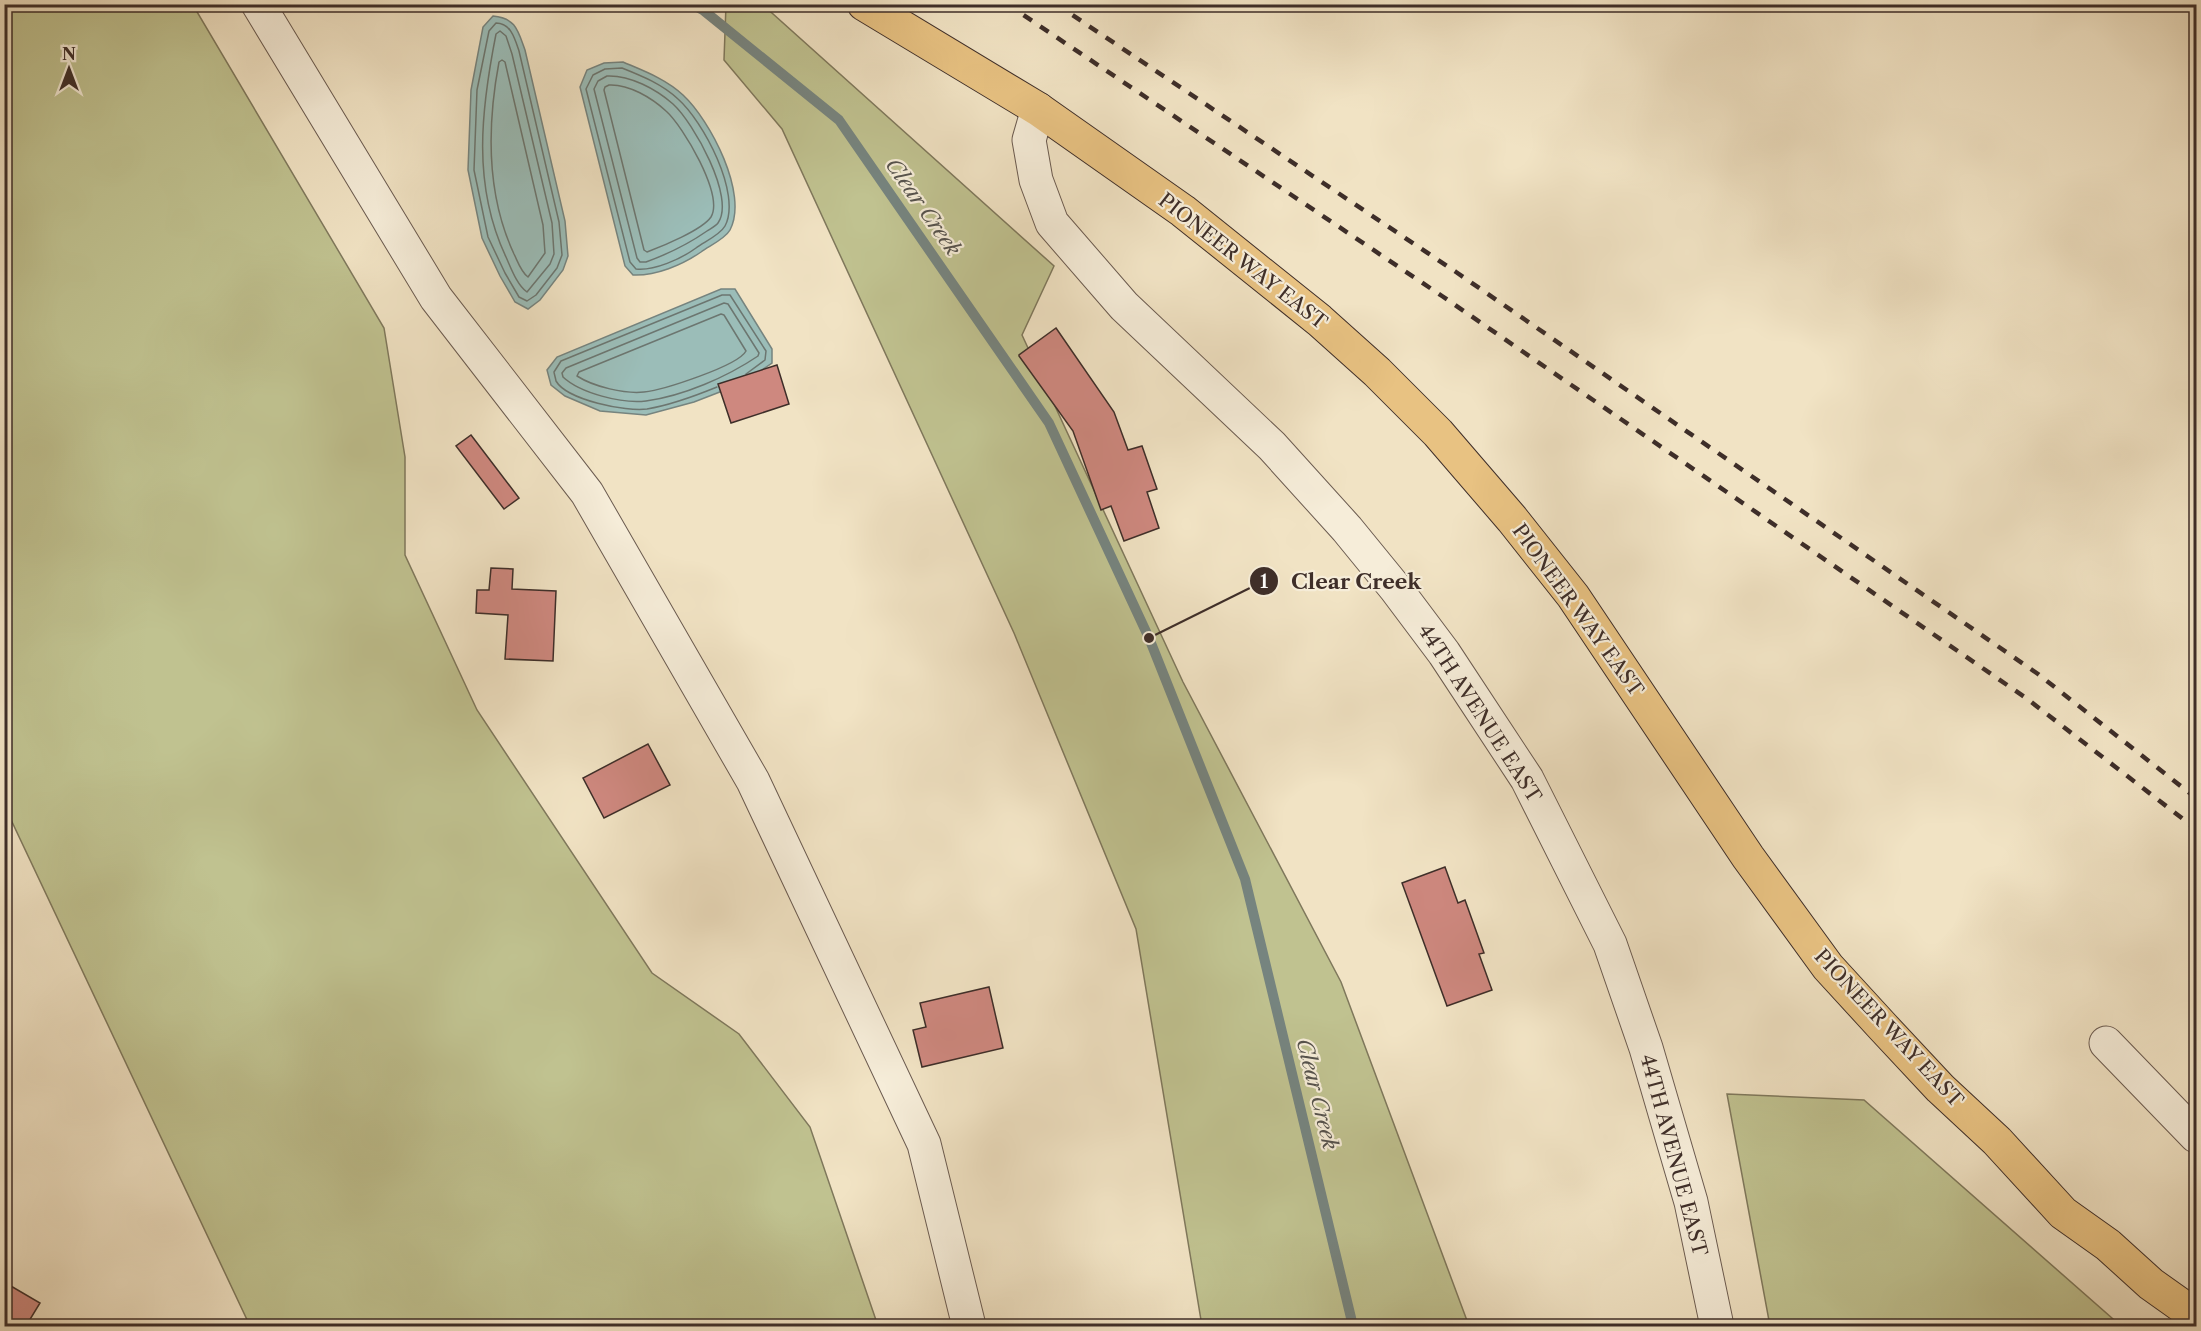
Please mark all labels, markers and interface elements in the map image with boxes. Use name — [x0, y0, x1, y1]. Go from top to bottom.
north arrow — [39, 39, 99, 99]
text: N — [62, 44, 76, 64]
water label: Clear Creek — [881, 153, 966, 260]
street label: PIONEER WAY EAST — [1154, 188, 1332, 334]
street label: PIONEER WAY EAST — [1507, 519, 1649, 701]
callout: Clear Creek — [1249, 562, 1433, 601]
text: Clear Creek — [1291, 569, 1422, 594]
text: 1 — [1260, 571, 1268, 593]
street label: 44TH AVENUE EAST — [1413, 619, 1547, 807]
street label: PIONEER WAY EAST — [1810, 944, 1968, 1112]
water label: Clear Creek — [1292, 1036, 1343, 1152]
street label: 44TH AVENUE EAST — [1636, 1052, 1712, 1258]

